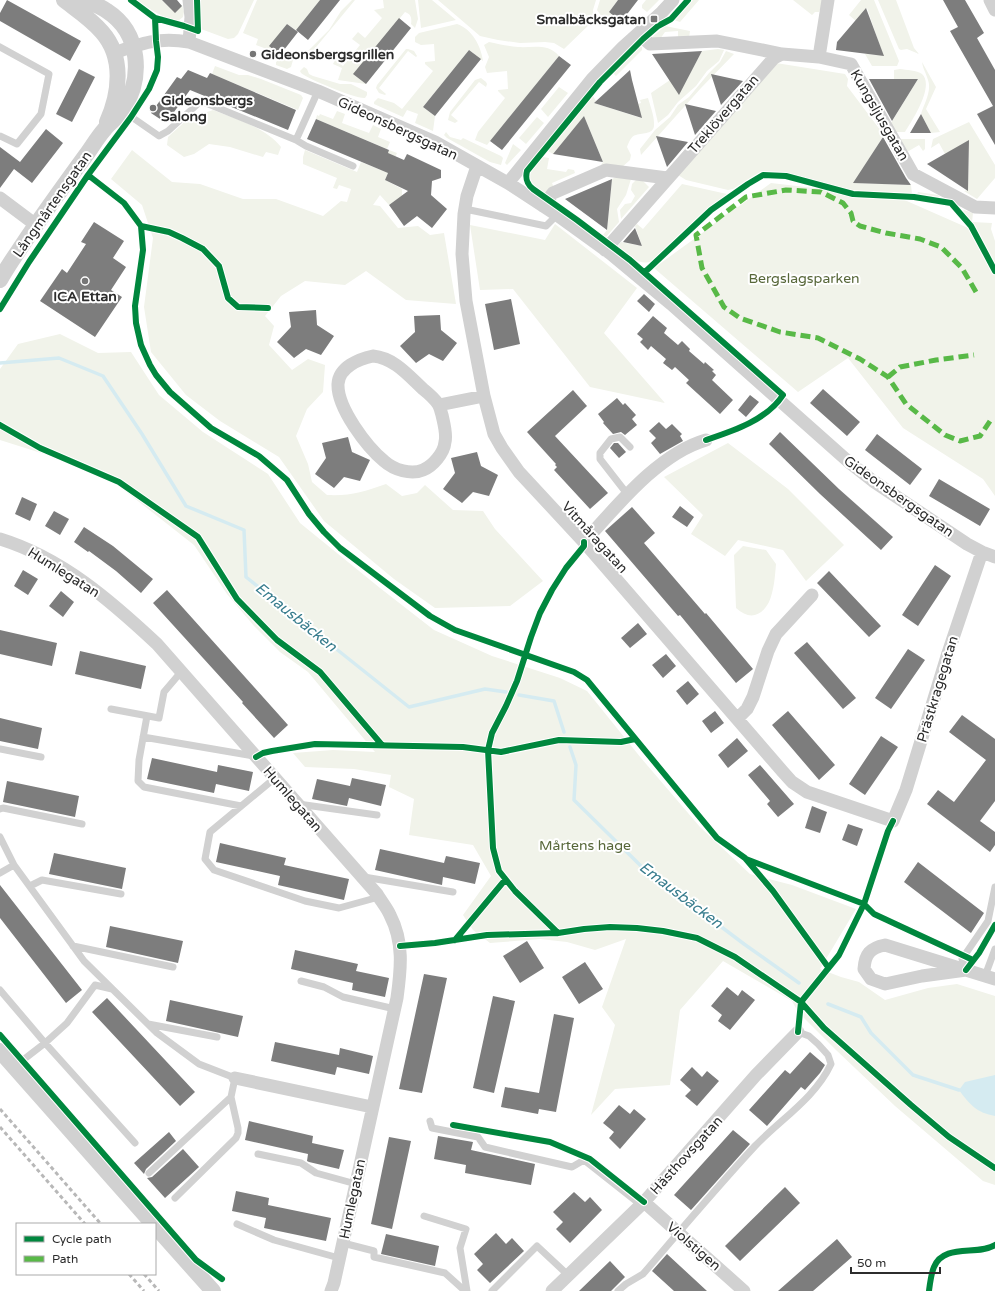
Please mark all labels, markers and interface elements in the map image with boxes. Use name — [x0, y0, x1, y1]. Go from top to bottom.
place label: Smalbäcksgatan — [537, 11, 646, 28]
marker: Smalbäcksgatan — [649, 14, 659, 24]
place label: Gideonsbergsgrillen — [261, 46, 394, 63]
marker: Gideonsbergsgrillen — [248, 49, 258, 59]
street label: Kungsljusgatan — [847, 67, 913, 164]
street label: Treklövergatan — [684, 71, 762, 157]
place label: Gideonsbergs Salong — [161, 92, 253, 125]
street label: Gideonsbergsgatan — [335, 93, 460, 164]
marker: Gideonsbergs Salong — [148, 103, 158, 113]
street label: Långmårtensgatan — [9, 148, 96, 261]
park label: Bergslagsparken — [748, 270, 860, 287]
marker: ICA Ettan — [80, 276, 90, 286]
place label: ICA Ettan — [53, 288, 117, 305]
street label: Gideonsbergsgatan — [840, 452, 957, 541]
street label: Vitmåragatan — [558, 498, 631, 577]
street label: Humlegatan — [25, 544, 103, 601]
water label: Emausbäcken — [252, 579, 341, 656]
street label: Prästkragegatan — [913, 634, 962, 744]
street label: Humlegatan — [259, 763, 326, 836]
park label: Mårtens hage — [539, 837, 631, 854]
water label: Emausbäcken — [636, 858, 727, 933]
street label: Hästhovsgatan — [647, 1113, 726, 1198]
street label: Humlegatan — [336, 1158, 369, 1241]
street label: Violstigen — [663, 1218, 724, 1274]
legend — [16, 1223, 156, 1275]
text: Cycle path — [52, 1232, 111, 1246]
scale bar — [851, 1249, 940, 1275]
text: Path — [52, 1252, 78, 1266]
text: 50 m — [857, 1256, 886, 1270]

